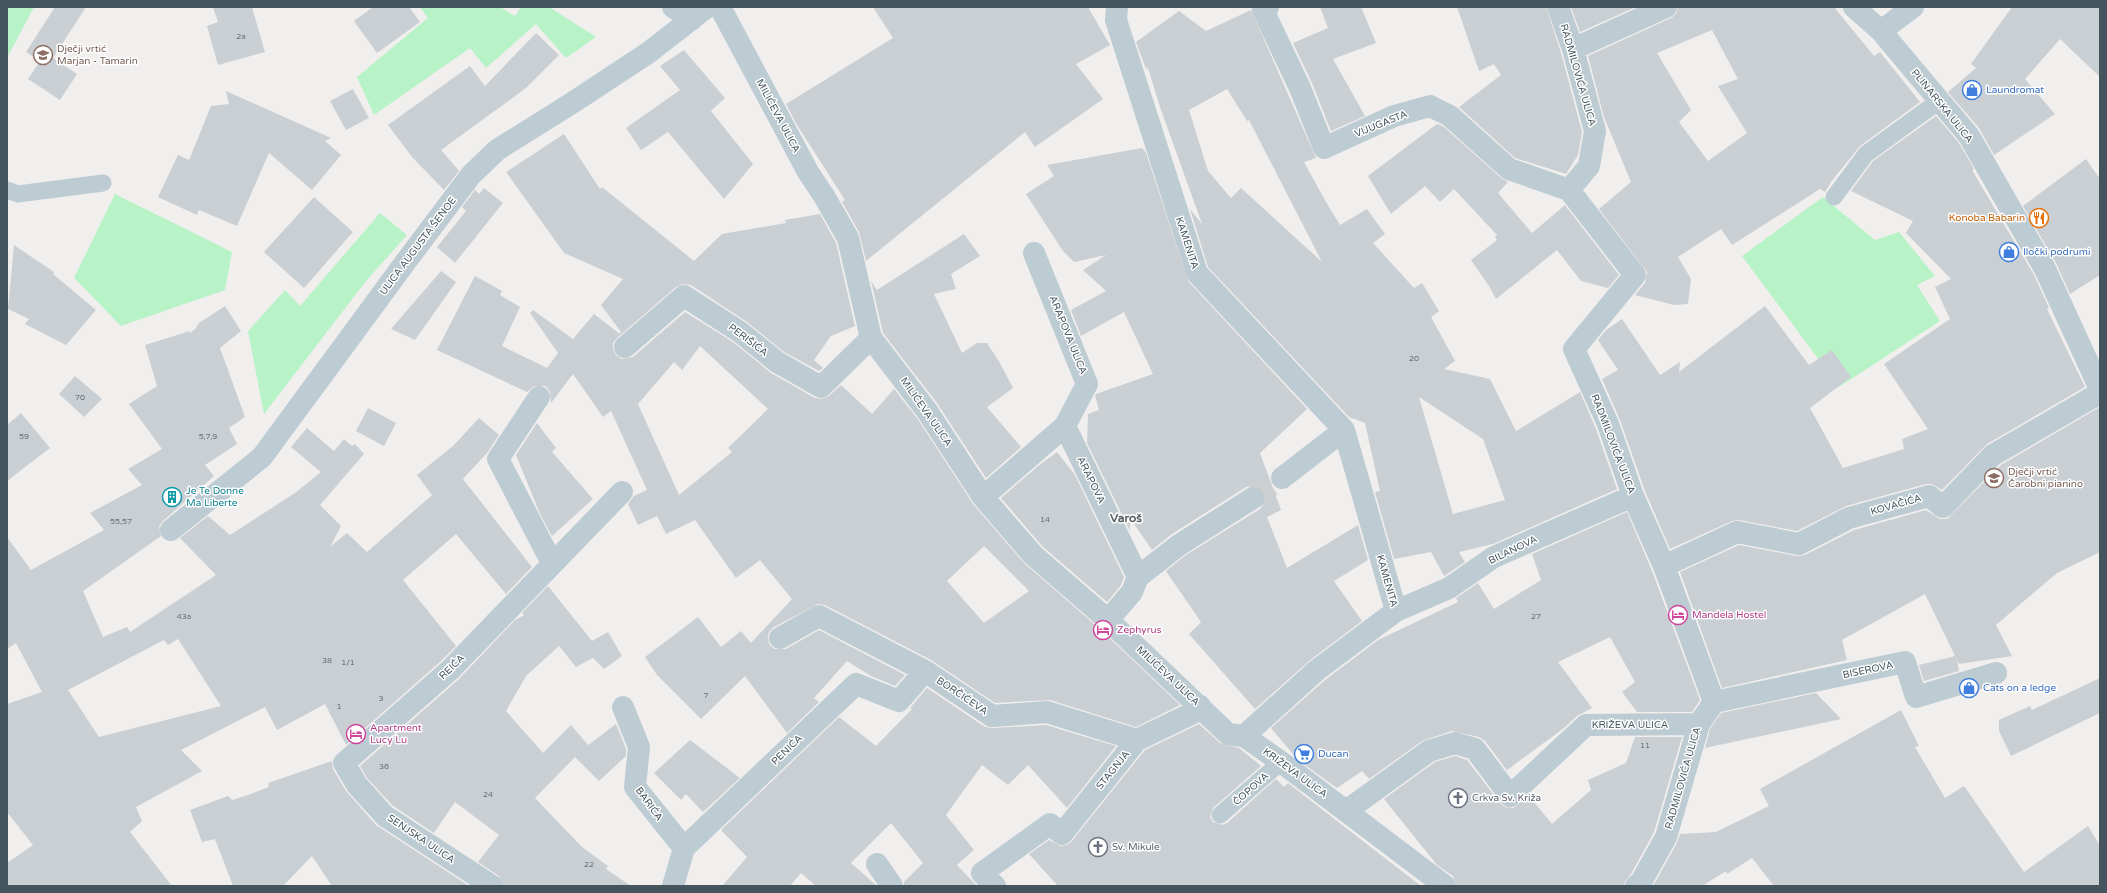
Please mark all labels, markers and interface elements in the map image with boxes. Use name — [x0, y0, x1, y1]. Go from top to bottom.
street label: RADMILOVIĆA ULICA — [1558, 23, 1598, 127]
house number: 2a — [236, 32, 246, 41]
place label: Dječji vrtić Marjan - Tamarin — [57, 43, 138, 67]
school or university icon: Dječji vrtić Marjan - Tamarin — [32, 44, 54, 66]
street label: PLINARSKA ULICA — [1909, 67, 1975, 145]
street label: MILIĆEVA ULICA — [754, 77, 802, 155]
shop icon: Laundromat — [1961, 79, 1983, 101]
place label: Laundromat — [1986, 84, 2044, 96]
street label: VIJUGASTA — [1353, 108, 1409, 140]
street label: ULICA AUGUSTA ŠENOE — [377, 195, 459, 297]
restaurant icon: Konoba Babarin — [2028, 207, 2050, 229]
place label: Konoba Babarin — [1949, 212, 2025, 224]
street label: KAMENITA — [1173, 216, 1201, 270]
shop icon: Iločki podrumi — [1998, 241, 2020, 263]
place label: Iločki podrumi — [2023, 246, 2090, 258]
street label: ARAPOVA ULICA — [1047, 294, 1089, 376]
street label: PERIŠIĆA — [726, 321, 770, 359]
house number: 20 — [1409, 354, 1419, 363]
street label: MILIĆEVA ULICA — [898, 375, 954, 449]
street label: RADMILOVIĆA ULICA — [1588, 392, 1638, 496]
house number: 70 — [75, 393, 85, 402]
house number: 59 — [19, 432, 29, 441]
house number: 5,7,9 — [199, 432, 217, 441]
street label: ARAPOVA — [1074, 455, 1108, 505]
place label: Dječji vrtić Čarobni pianino — [2008, 466, 2083, 490]
school or university icon: Dječji vrtić Čarobni pianino — [1983, 467, 2005, 489]
place label: Je Te Donne Ma Liberte — [186, 485, 244, 509]
building icon: Je Te Donne Ma Liberte — [161, 486, 183, 508]
street label: KOVAČIĆA — [1869, 492, 1923, 518]
district label: Varoš — [1110, 511, 1142, 525]
house number: 14 — [1040, 515, 1050, 524]
house number: 55,57 — [110, 517, 132, 526]
street label: BILANOVA — [1487, 533, 1539, 567]
street label: KAMENITA — [1374, 553, 1400, 609]
hotel icon: Mandela Hostel — [1667, 604, 1689, 626]
place label: Mandela Hostel — [1692, 609, 1766, 621]
house number: 43a — [177, 612, 191, 621]
house number: 27 — [1531, 612, 1541, 621]
hotel icon: Zephyrus — [1092, 619, 1114, 641]
place label: Zephyrus — [1117, 624, 1162, 636]
street label: MILIĆEVA ULICA — [1134, 644, 1202, 708]
street label: REIĆA — [437, 652, 467, 682]
house number: 38 — [322, 656, 332, 665]
house number: 1/1 — [341, 658, 355, 667]
street label: BISEROVA — [1842, 659, 1894, 681]
street label: BORČIĆEVA — [934, 674, 990, 718]
shop icon: Cats on a ledge — [1958, 677, 1980, 699]
place label: Cats on a ledge — [1983, 682, 2056, 694]
house number: 7 — [703, 691, 709, 700]
house number: 3 — [378, 694, 384, 703]
house number: 1 — [336, 702, 342, 711]
street label: KRIŽEVA ULICA — [1592, 719, 1668, 731]
place label: Apartment Lucy Lu — [370, 722, 422, 746]
hotel icon: Apartment Lucy Lu — [345, 723, 367, 745]
street label: RADMILOVIĆA ULICA — [1663, 726, 1703, 830]
street label: PENIĆA — [769, 732, 805, 768]
house number: 11 — [1640, 741, 1650, 750]
supermarket icon: Ducan — [1293, 743, 1315, 765]
street label: KRIŽEVA ULICA — [1260, 746, 1330, 800]
street label: STAGNJA — [1094, 748, 1132, 792]
place label: Ducan — [1318, 748, 1349, 760]
house number: 36 — [379, 762, 389, 771]
street label: ČOPOVA — [1231, 770, 1271, 808]
street label: BARIĆA — [633, 785, 665, 823]
church icon: Crkva Sv. Križa — [1447, 787, 1469, 809]
house number: 24 — [483, 790, 493, 799]
place label: Crkva Sv. Križa — [1472, 792, 1541, 804]
street label: SENJSKA ULICA — [385, 812, 457, 866]
church icon: Sv. Mikule — [1087, 836, 1109, 858]
place label: Sv. Mikule — [1112, 841, 1160, 853]
house number: 22 — [584, 860, 594, 869]

